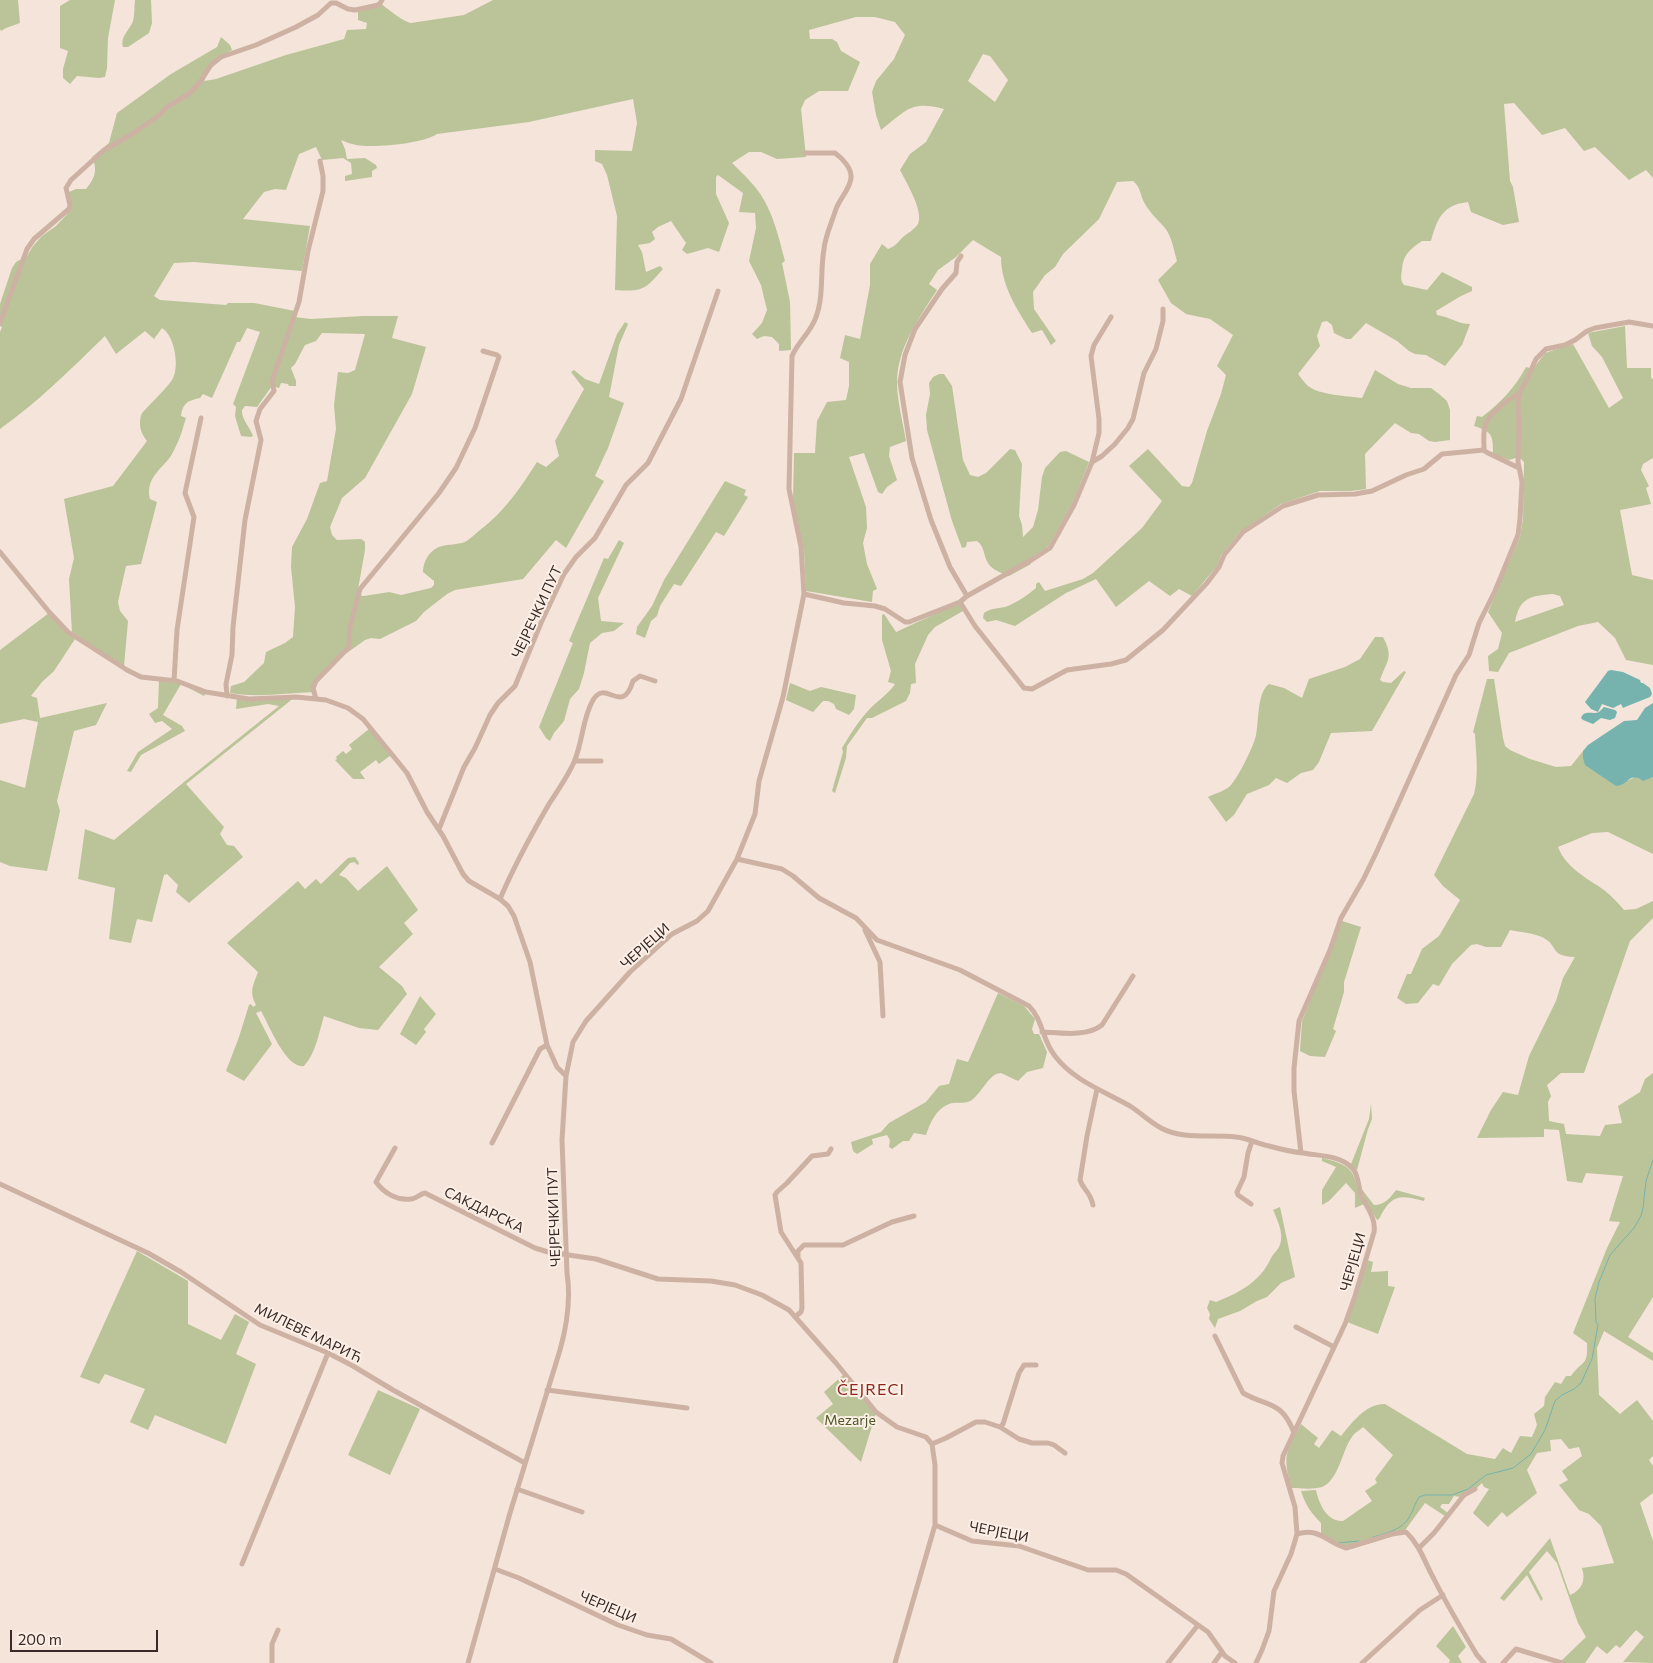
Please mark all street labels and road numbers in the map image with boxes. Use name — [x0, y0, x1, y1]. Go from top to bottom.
street label: ЧЕЈРЕЧКИ ПУТ — [508, 563, 566, 661]
street label: ЧЕРЈЕЦИ — [617, 920, 673, 972]
street label: ЧЕЈРЕЧКИ ПУТ — [544, 1167, 564, 1267]
street label: САКДАРСКА — [441, 1183, 527, 1237]
street label: ЧЕРЈЕЦИ — [1337, 1231, 1369, 1293]
street label: МИЛЕВЕ МAРИЋ — [252, 1300, 364, 1366]
street label: ЧЕРЈЕЦИ — [968, 1518, 1030, 1546]
street label: ЧЕРЈЕЦИ — [577, 1588, 639, 1626]

